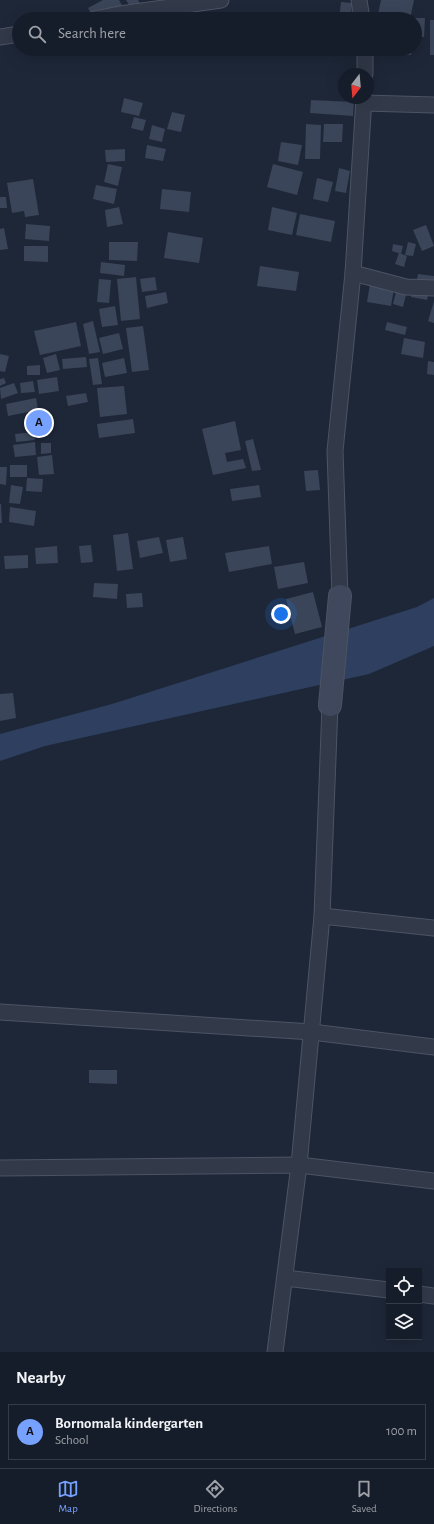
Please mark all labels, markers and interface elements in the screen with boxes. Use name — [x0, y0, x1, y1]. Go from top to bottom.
search box — [12, 12, 422, 56]
icon: search — [26, 23, 48, 45]
text: Search here — [58, 26, 126, 41]
north arrow — [338, 68, 374, 104]
pin: A — [26, 408, 52, 438]
your location — [271, 604, 291, 624]
map controls — [386, 1268, 422, 1340]
button: locate — [386, 1268, 422, 1304]
button: layers — [386, 1304, 422, 1340]
text: Nearby — [16, 1369, 66, 1386]
text: Bornomala kindergarten — [55, 1416, 203, 1431]
text: A — [26, 1425, 34, 1438]
text: 100 m — [386, 1425, 417, 1438]
text: School — [55, 1434, 89, 1447]
tab: Map — [57, 1478, 79, 1515]
tab: Directions — [193, 1478, 237, 1515]
tab: Saved — [352, 1478, 377, 1515]

